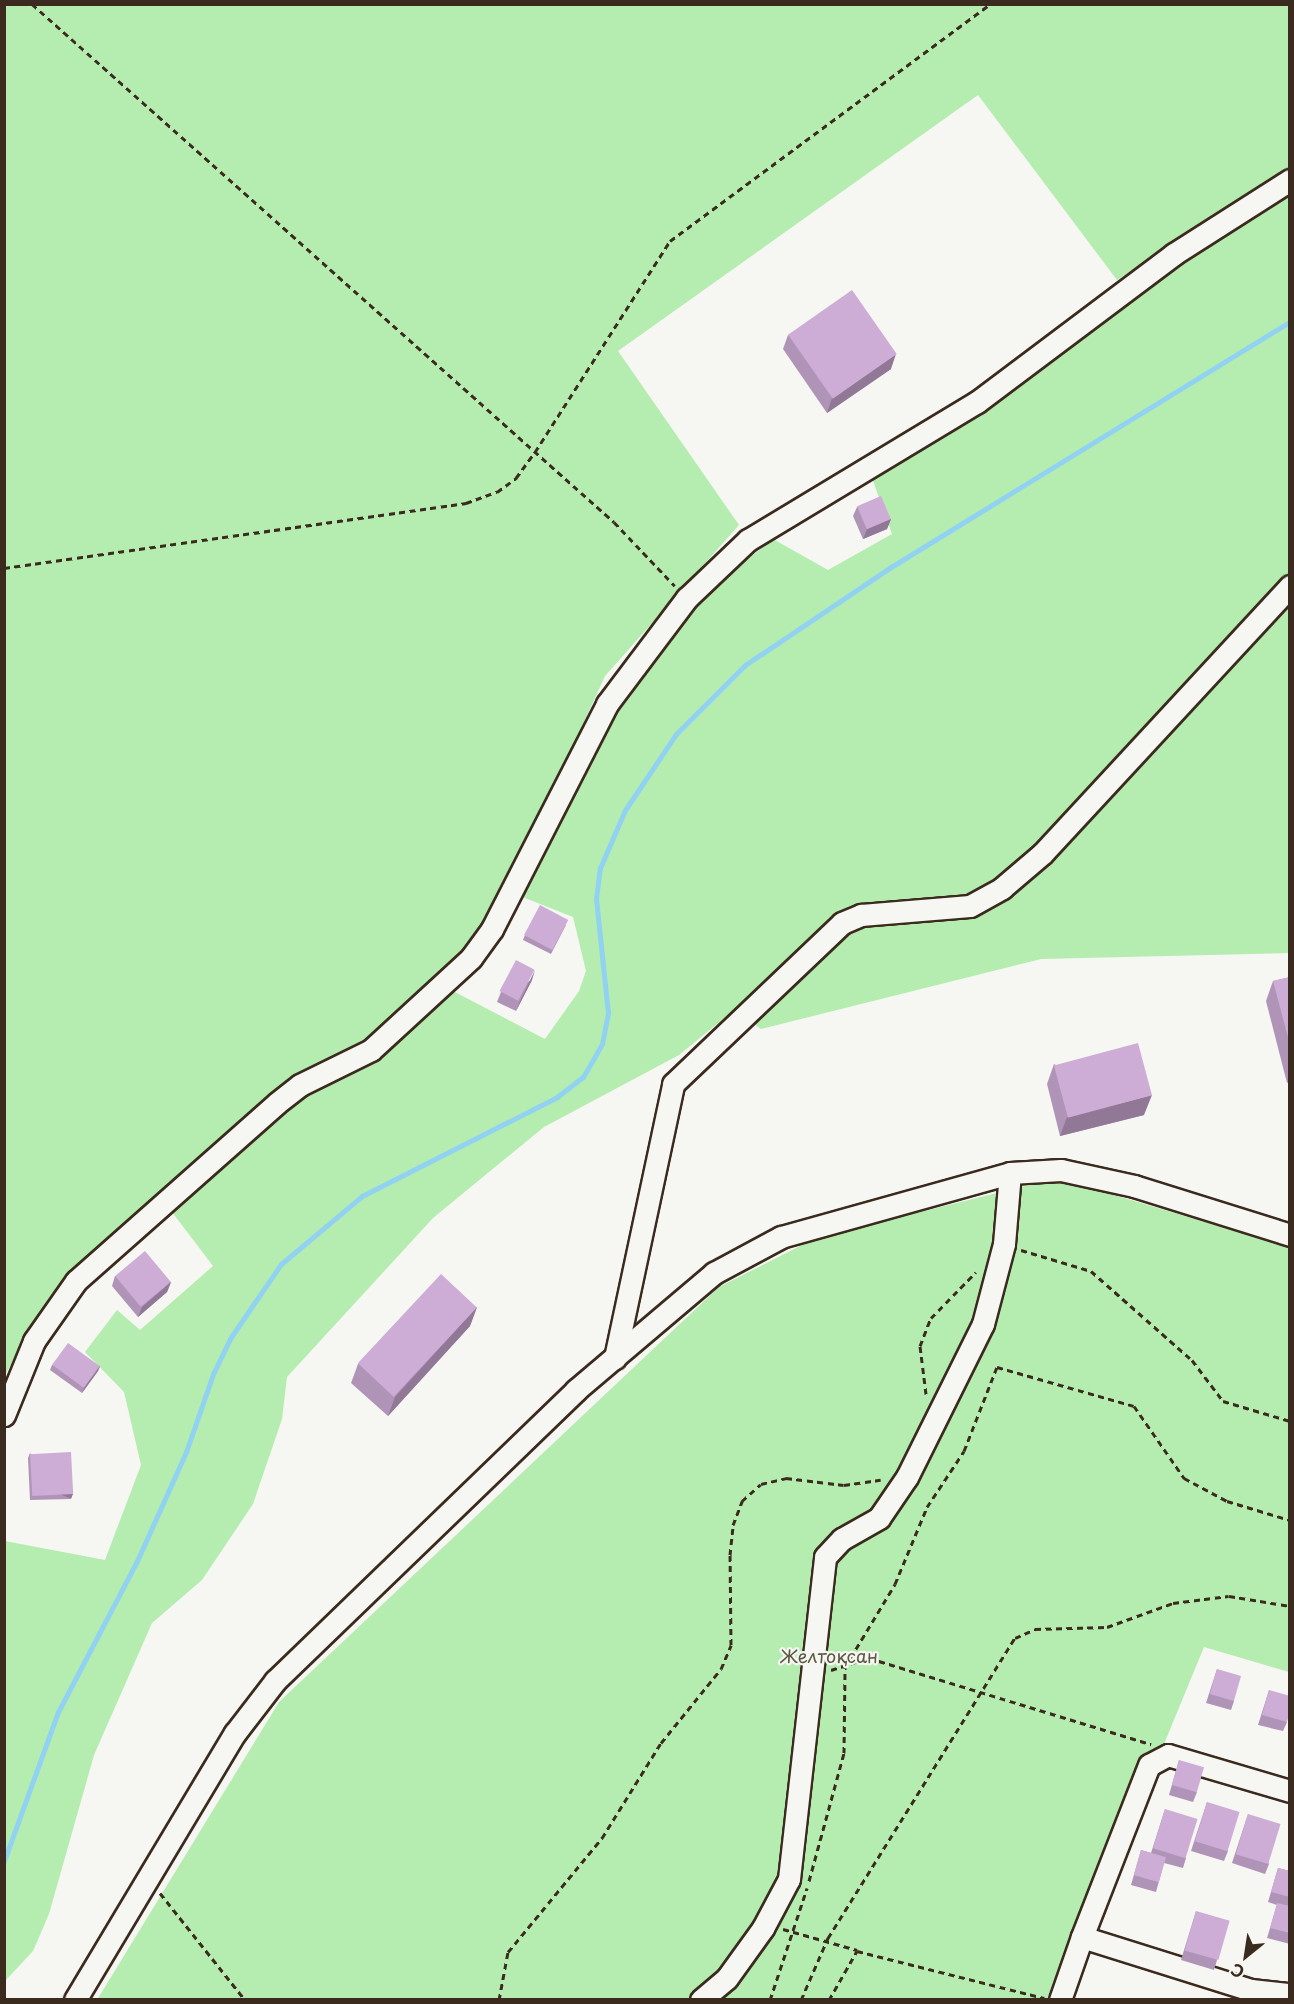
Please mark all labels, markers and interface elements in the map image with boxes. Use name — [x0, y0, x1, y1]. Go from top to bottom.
park label: Желтоқсан — [780, 1645, 878, 1667]
north arrow — [1216, 1926, 1276, 1986]
text: С — [1226, 1958, 1248, 1985]

